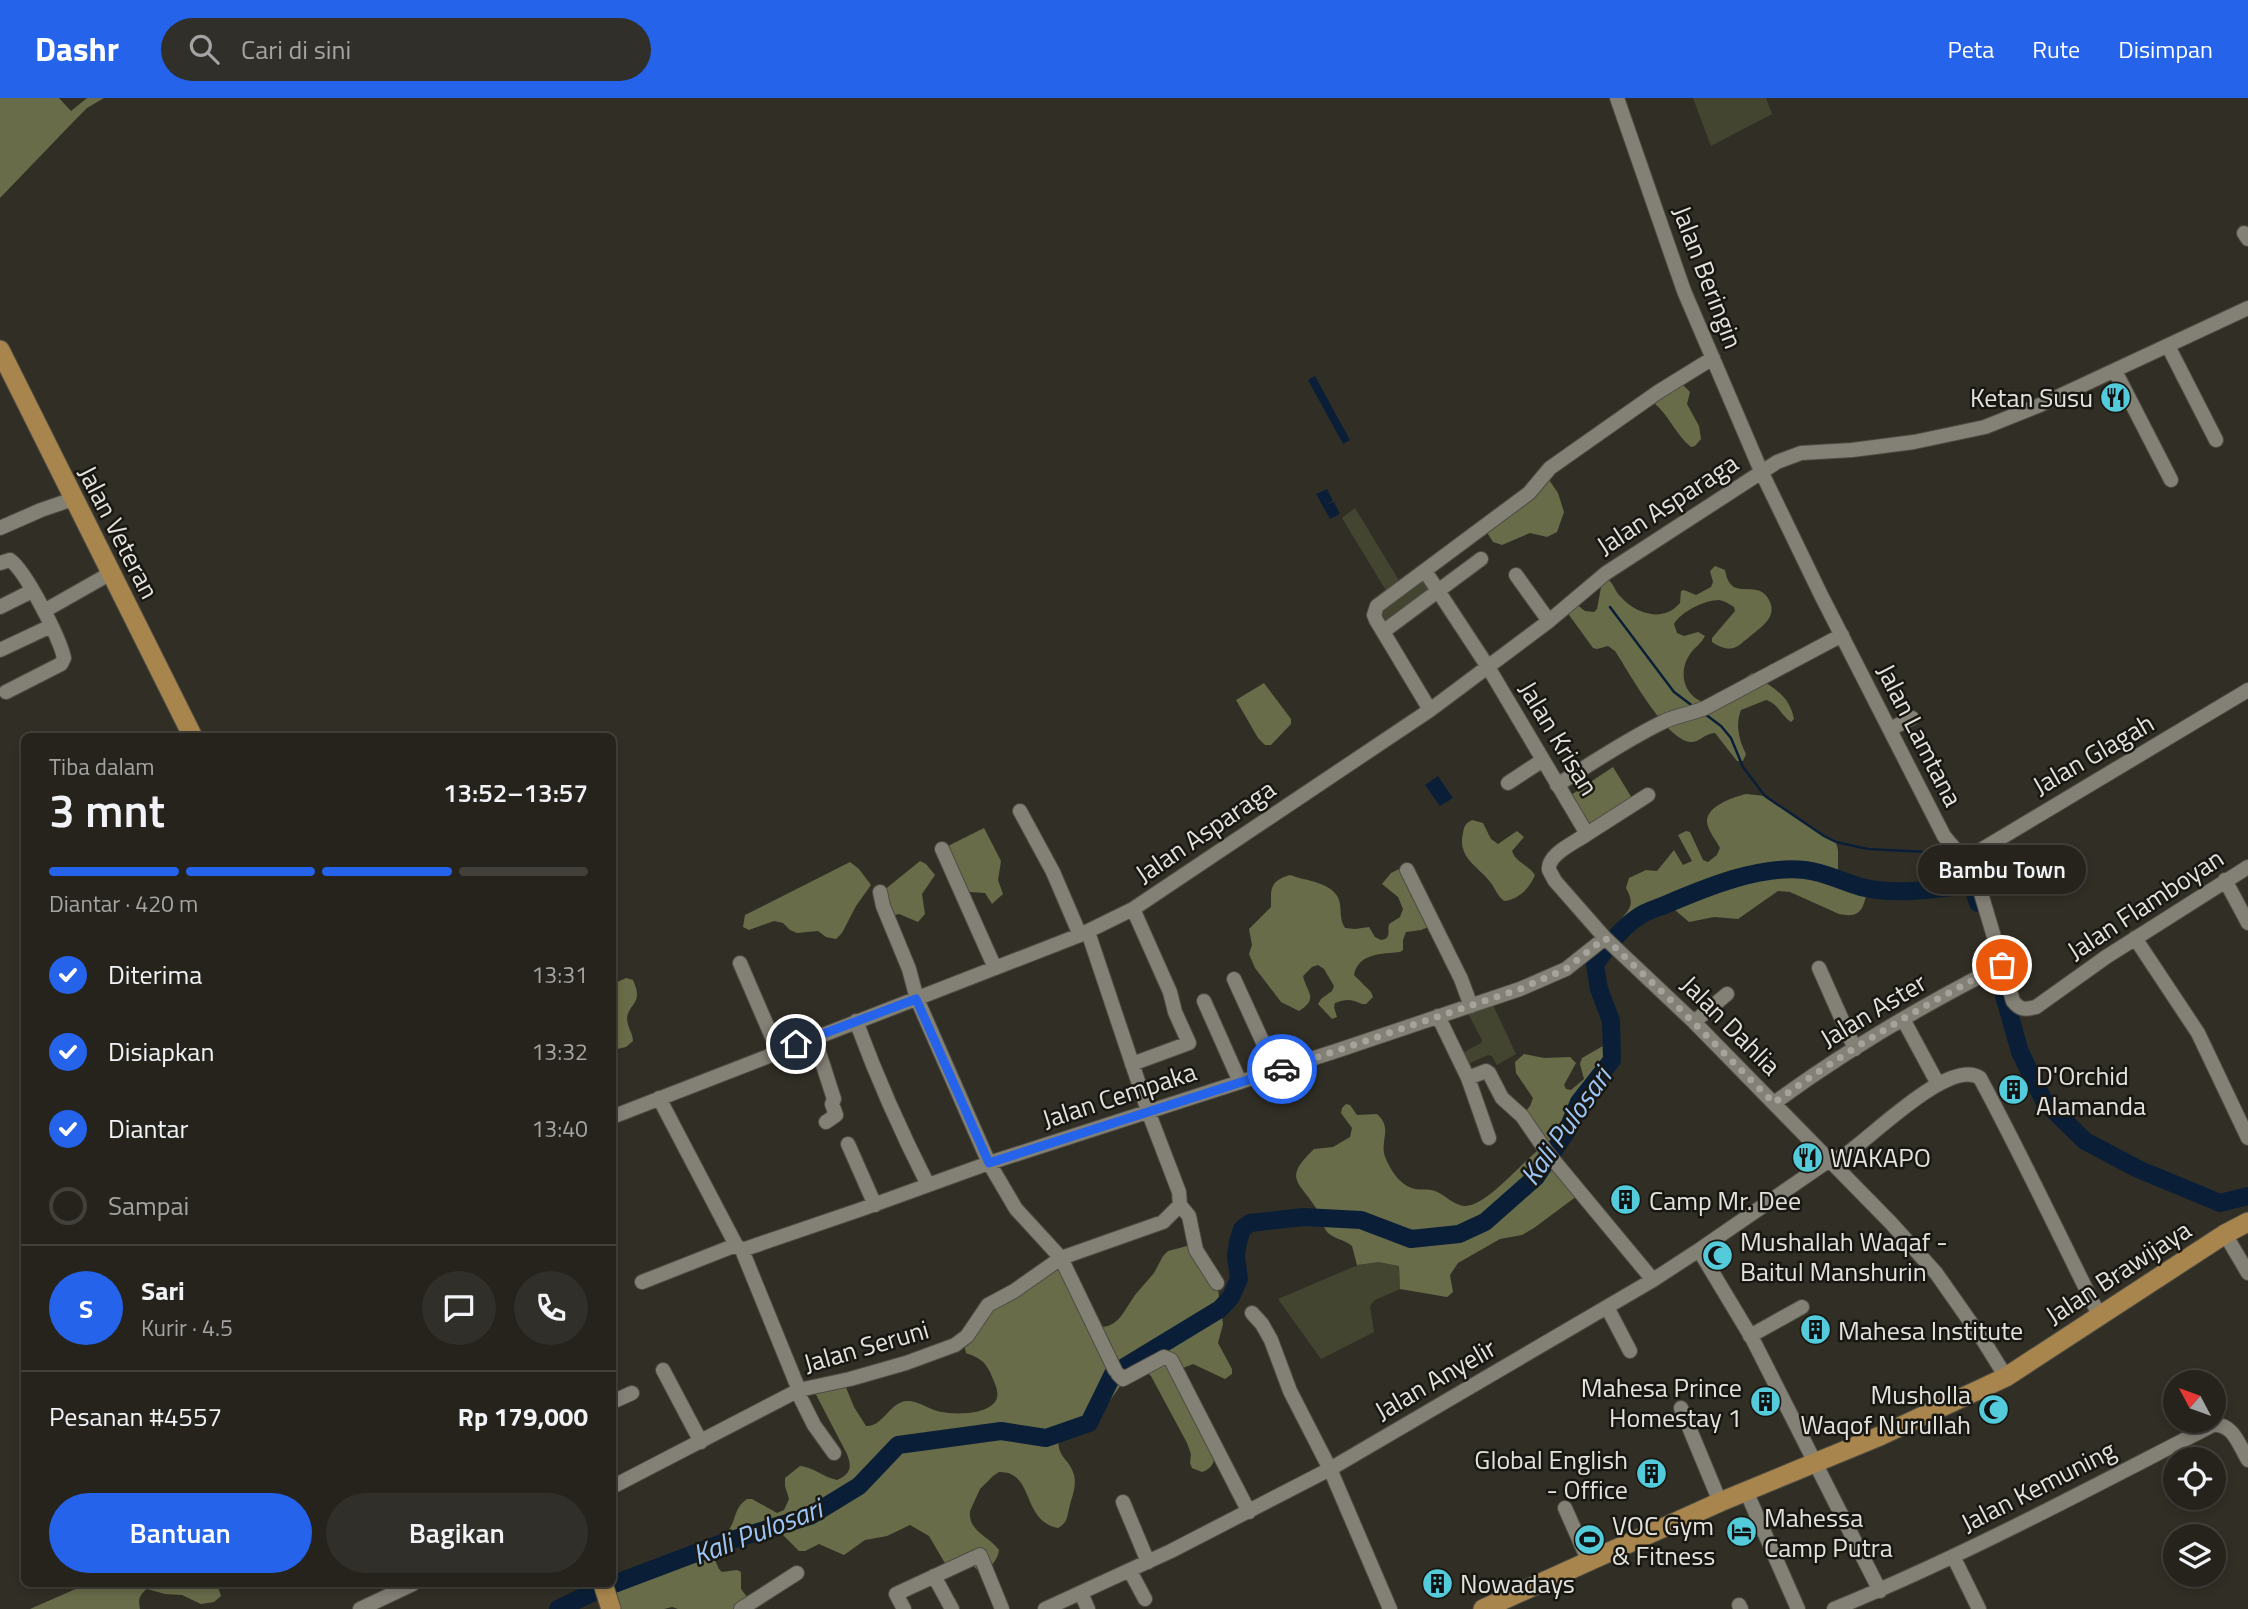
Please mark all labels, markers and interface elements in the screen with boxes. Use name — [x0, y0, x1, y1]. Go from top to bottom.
search box — [161, 18, 651, 81]
text: Dashr — [35, 24, 119, 74]
icon: search — [185, 30, 223, 68]
text: Cari di sini — [241, 30, 351, 69]
text: Peta — [1948, 31, 1994, 67]
text: Rute — [2032, 31, 2080, 67]
text: Disimpan — [2118, 31, 2213, 67]
street label: Jalan Beringin — [1663, 200, 1753, 354]
place label: Ketan Susu — [1970, 378, 2093, 417]
restaurant icon: Ketan Susu — [2099, 380, 2133, 414]
street label: Jalan Asparaga — [1588, 444, 1746, 564]
street label: Jalan Veteran — [69, 459, 169, 605]
street label: Jalan Lamtana — [1867, 657, 1973, 813]
street label: Jalan Krisan — [1509, 673, 1609, 803]
street label: Jalan Glagah — [2025, 703, 2161, 805]
text: Tiba dalam — [49, 749, 155, 784]
street label: Jalan Asparaga — [1127, 770, 1283, 892]
text: 13:52–13:57 — [443, 773, 588, 812]
text: 3 mnt — [49, 775, 165, 845]
street label: Jalan Flamboyan — [2059, 839, 2231, 969]
callout: Bambu Town — [1918, 846, 2086, 895]
text: Bambu Town — [1938, 852, 2066, 887]
text: Diantar · 420 m — [49, 886, 198, 921]
pin — [1972, 935, 2032, 995]
icon: bag — [1983, 946, 2021, 984]
text: Diterima — [108, 955, 202, 994]
icon: check — [49, 956, 87, 994]
text: 13:31 — [531, 957, 588, 992]
street label: Jalan Aster — [1812, 963, 1934, 1057]
street label: Jalan Dahlia — [1672, 966, 1790, 1084]
pin — [766, 1014, 826, 1074]
icon: home — [777, 1025, 815, 1063]
text: Disiapkan — [108, 1032, 214, 1071]
icon: check — [49, 1033, 87, 1071]
text: 13:32 — [531, 1034, 588, 1069]
courier — [1247, 1034, 1317, 1104]
icon: car — [1263, 1050, 1301, 1088]
street label: Jalan Cempaka — [1037, 1052, 1201, 1138]
water label: Kali Pulosari — [1508, 1055, 1623, 1194]
place label: D'Orchid Alamanda — [2036, 1056, 2146, 1125]
building icon: D'Orchid Alamanda — [1996, 1073, 2030, 1107]
text: Diantar — [108, 1109, 189, 1148]
icon: check — [49, 1110, 87, 1148]
text: 13:40 — [531, 1111, 588, 1146]
place label: WAKAPO — [1830, 1138, 1931, 1177]
restaurant icon: WAKAPO — [1790, 1140, 1824, 1174]
place label: Camp Mr. Dee — [1649, 1181, 1801, 1220]
building icon: Camp Mr. Dee — [1609, 1183, 1643, 1217]
text: Sampai — [108, 1186, 189, 1225]
street label: Jalan Brawijaya — [2037, 1210, 2199, 1334]
place label: Mushallah Waqaf - Baitul Manshurin — [1740, 1222, 1948, 1291]
mosque icon: Mushallah Waqaf - Baitul Manshurin — [1700, 1239, 1734, 1273]
text: Sari — [141, 1271, 185, 1310]
button: chat — [422, 1271, 496, 1345]
button: phone — [514, 1271, 588, 1345]
text: S — [79, 1289, 93, 1328]
street label: Jalan Seruni — [799, 1309, 933, 1383]
text: Kurir · 4.5 — [141, 1310, 233, 1345]
place label: Mahesa Institute — [1838, 1311, 2023, 1350]
building icon: Mahesa Institute — [1798, 1313, 1832, 1347]
street label: Jalan Anyelir — [1367, 1328, 1503, 1430]
place label: Mahesa Prince Homestay 1 — [1581, 1368, 1742, 1437]
north arrow — [2163, 1370, 2226, 1433]
map controls — [2163, 1370, 2226, 1587]
place label: Musholla Waqof Nurullah — [1800, 1375, 1971, 1444]
building icon: Mahesa Prince Homestay 1 — [1748, 1385, 1782, 1419]
mosque icon: Musholla Waqof Nurullah — [1977, 1392, 2011, 1426]
text: Pesanan #4557 — [49, 1397, 222, 1436]
text: Rp 179,000 — [458, 1397, 588, 1436]
street label: Jalan Kemuning — [1954, 1430, 2122, 1542]
place label: Global English - Office — [1474, 1440, 1628, 1509]
button: locate — [2163, 1447, 2226, 1510]
building icon: Global English - Office — [1634, 1457, 1668, 1491]
water label: Kali Pulosari — [686, 1485, 831, 1575]
button: Bantuan — [49, 1493, 312, 1573]
button: Bagikan — [326, 1493, 588, 1573]
place label: Mahessa Camp Putra — [1764, 1498, 1893, 1567]
place label: VOC Gym & Fitness — [1612, 1506, 1715, 1575]
hotel icon: Mahessa Camp Putra — [1724, 1515, 1758, 1549]
sports icon: VOC Gym & Fitness — [1572, 1523, 1606, 1557]
button: layers — [2163, 1524, 2226, 1587]
place label: Nowadays — [1460, 1564, 1575, 1603]
building icon: Nowadays — [1420, 1566, 1454, 1600]

